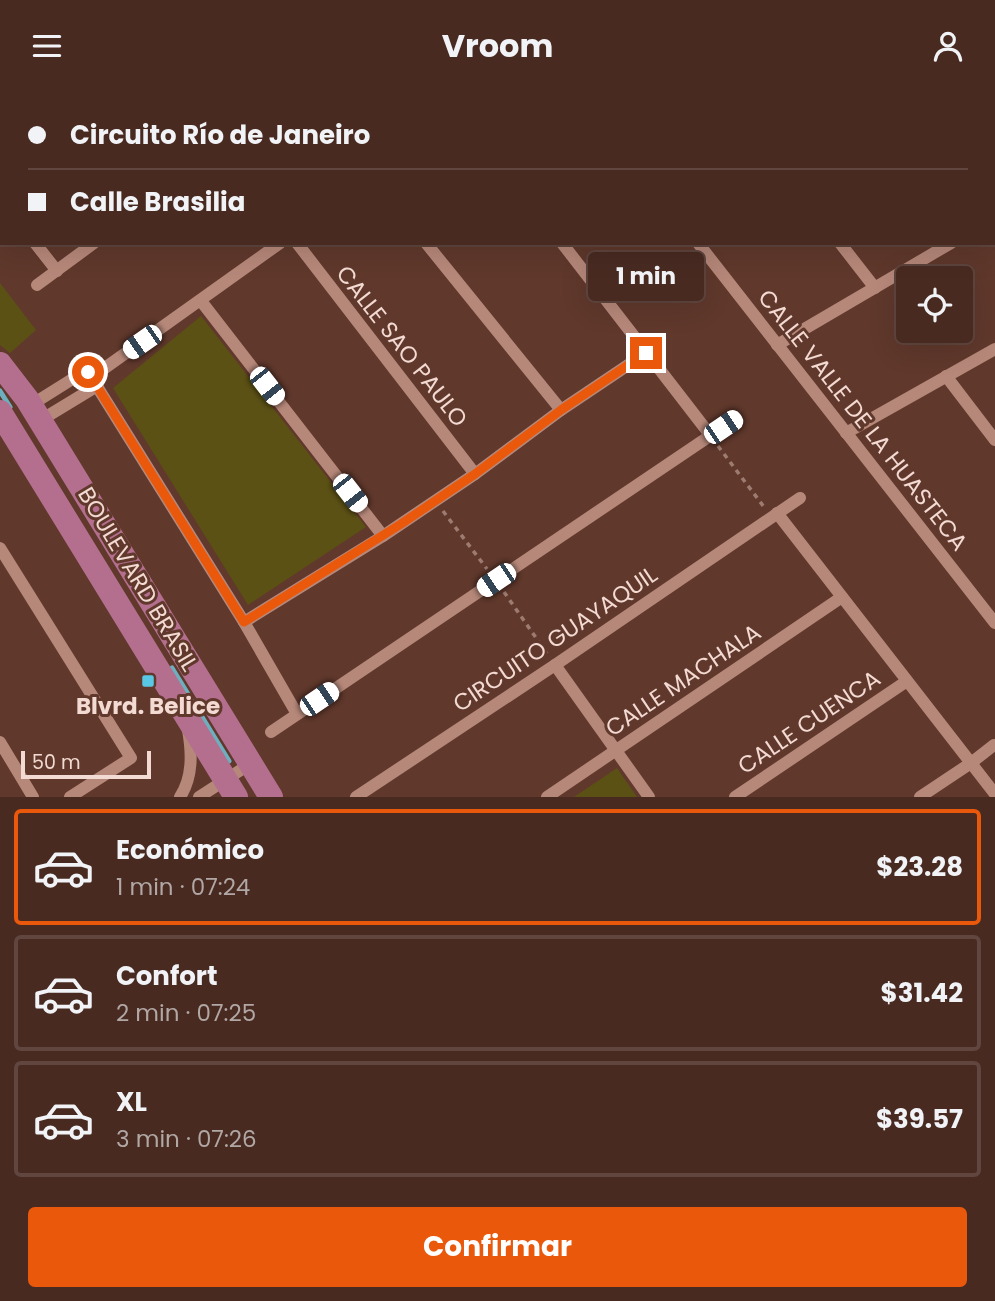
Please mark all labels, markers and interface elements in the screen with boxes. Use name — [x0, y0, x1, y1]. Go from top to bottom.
text: Vroom — [442, 23, 553, 68]
icon: menu — [28, 27, 66, 65]
icon: person — [929, 27, 967, 65]
text: Circuito Río de Janeiro — [70, 117, 370, 153]
text: Calle Brasilia — [70, 184, 245, 220]
callout: 1 min — [588, 251, 704, 301]
street label: CALLE SAO PAULO — [329, 259, 475, 433]
text: 1 min — [616, 260, 676, 292]
map controls — [896, 266, 973, 343]
button: locate — [896, 266, 973, 343]
street label: CALLE VALLE DE LA HUASTECA — [751, 283, 975, 557]
car — [119, 321, 166, 363]
route end — [630, 337, 662, 369]
route start — [72, 356, 104, 388]
car — [246, 363, 289, 409]
car — [700, 407, 747, 447]
car — [329, 470, 372, 516]
street label: BOULEVARD BRASIL — [70, 481, 206, 677]
street label: CIRCUITO GUAYAQUIL — [447, 559, 664, 719]
car — [473, 560, 520, 600]
street label: CALLE MACHALA — [599, 616, 767, 744]
street label: CALLE CUENCA — [731, 662, 887, 782]
marker: Blvrd. Belice — [140, 673, 156, 689]
car — [296, 679, 343, 719]
place label: Blvrd. Belice — [76, 690, 220, 722]
scale bar — [21, 748, 150, 780]
text: 50 m — [32, 749, 81, 776]
text: Económico — [116, 832, 264, 868]
icon: car — [32, 836, 95, 899]
text: $23.28 — [876, 849, 963, 885]
text: 1 min · 07:24 — [116, 871, 250, 903]
text: Confort — [116, 958, 218, 994]
icon: car — [32, 962, 95, 1025]
text: $31.42 — [881, 975, 963, 1011]
text: 2 min · 07:25 — [116, 997, 256, 1029]
text: XL — [116, 1084, 147, 1120]
icon: car — [32, 1088, 95, 1151]
text: $39.57 — [876, 1101, 963, 1137]
text: 3 min · 07:26 — [116, 1123, 257, 1155]
button: Confirmar — [28, 1207, 967, 1287]

